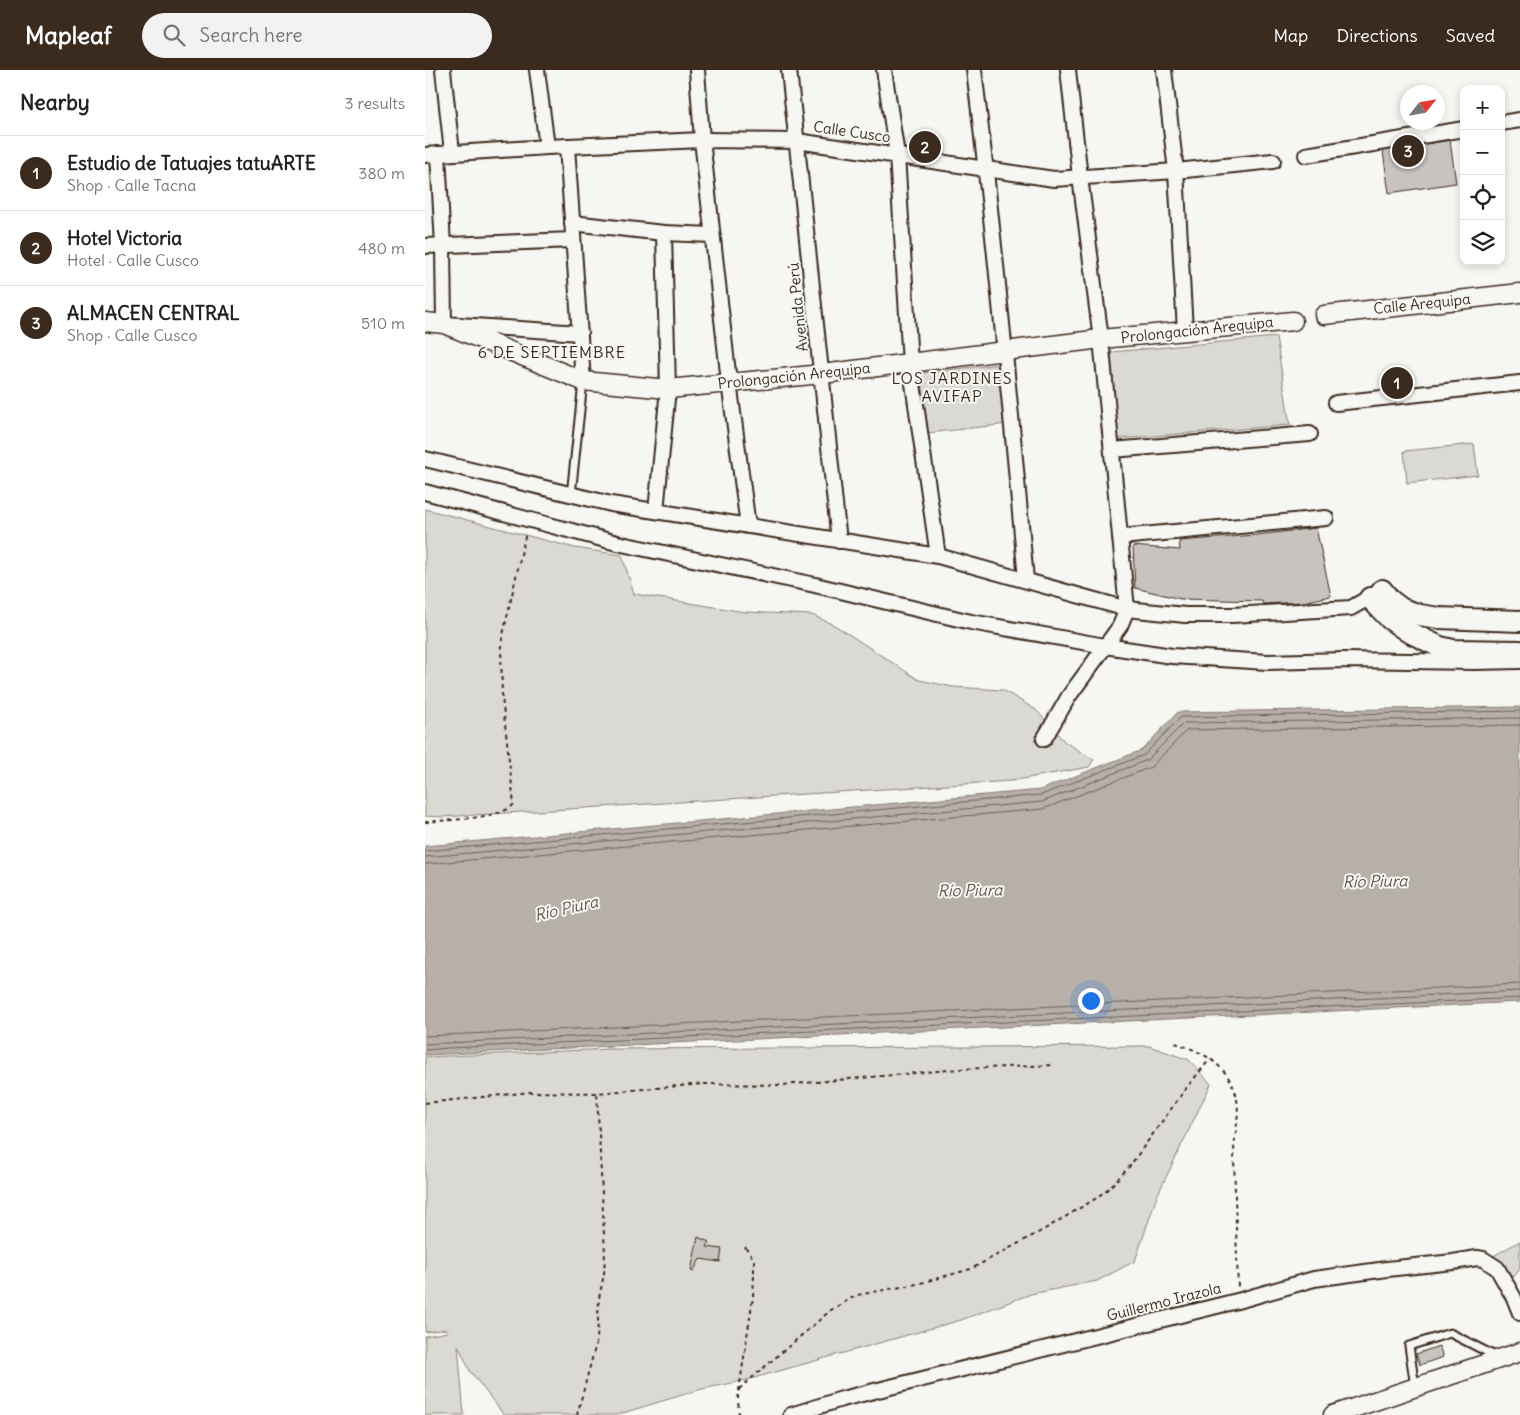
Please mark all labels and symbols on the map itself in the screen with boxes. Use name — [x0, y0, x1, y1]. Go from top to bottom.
north arrow — [1400, 85, 1445, 130]
street label: Calle Cusco — [812, 117, 892, 146]
pin: 2 — [909, 128, 941, 166]
pin: 3 — [1392, 132, 1424, 170]
street label: Avenida Perú — [783, 261, 812, 352]
street label: Calle Arequipa — [1372, 289, 1472, 318]
street label: Prolongación Arequipa — [1120, 312, 1275, 347]
district label: 6 DE SEPTIEMBRE — [478, 342, 626, 362]
street label: Prolongación Arequipa — [717, 358, 872, 393]
pin: 1 — [1381, 364, 1413, 402]
district label: LOS JARDINES AVIFAP — [891, 368, 1013, 406]
water label: Río Piura — [1343, 870, 1408, 892]
water label: Río Piura — [938, 879, 1003, 901]
water label: Río Piura — [532, 891, 601, 925]
your location — [1078, 988, 1104, 1014]
street label: Guillermo Irazola — [1105, 1278, 1224, 1325]

